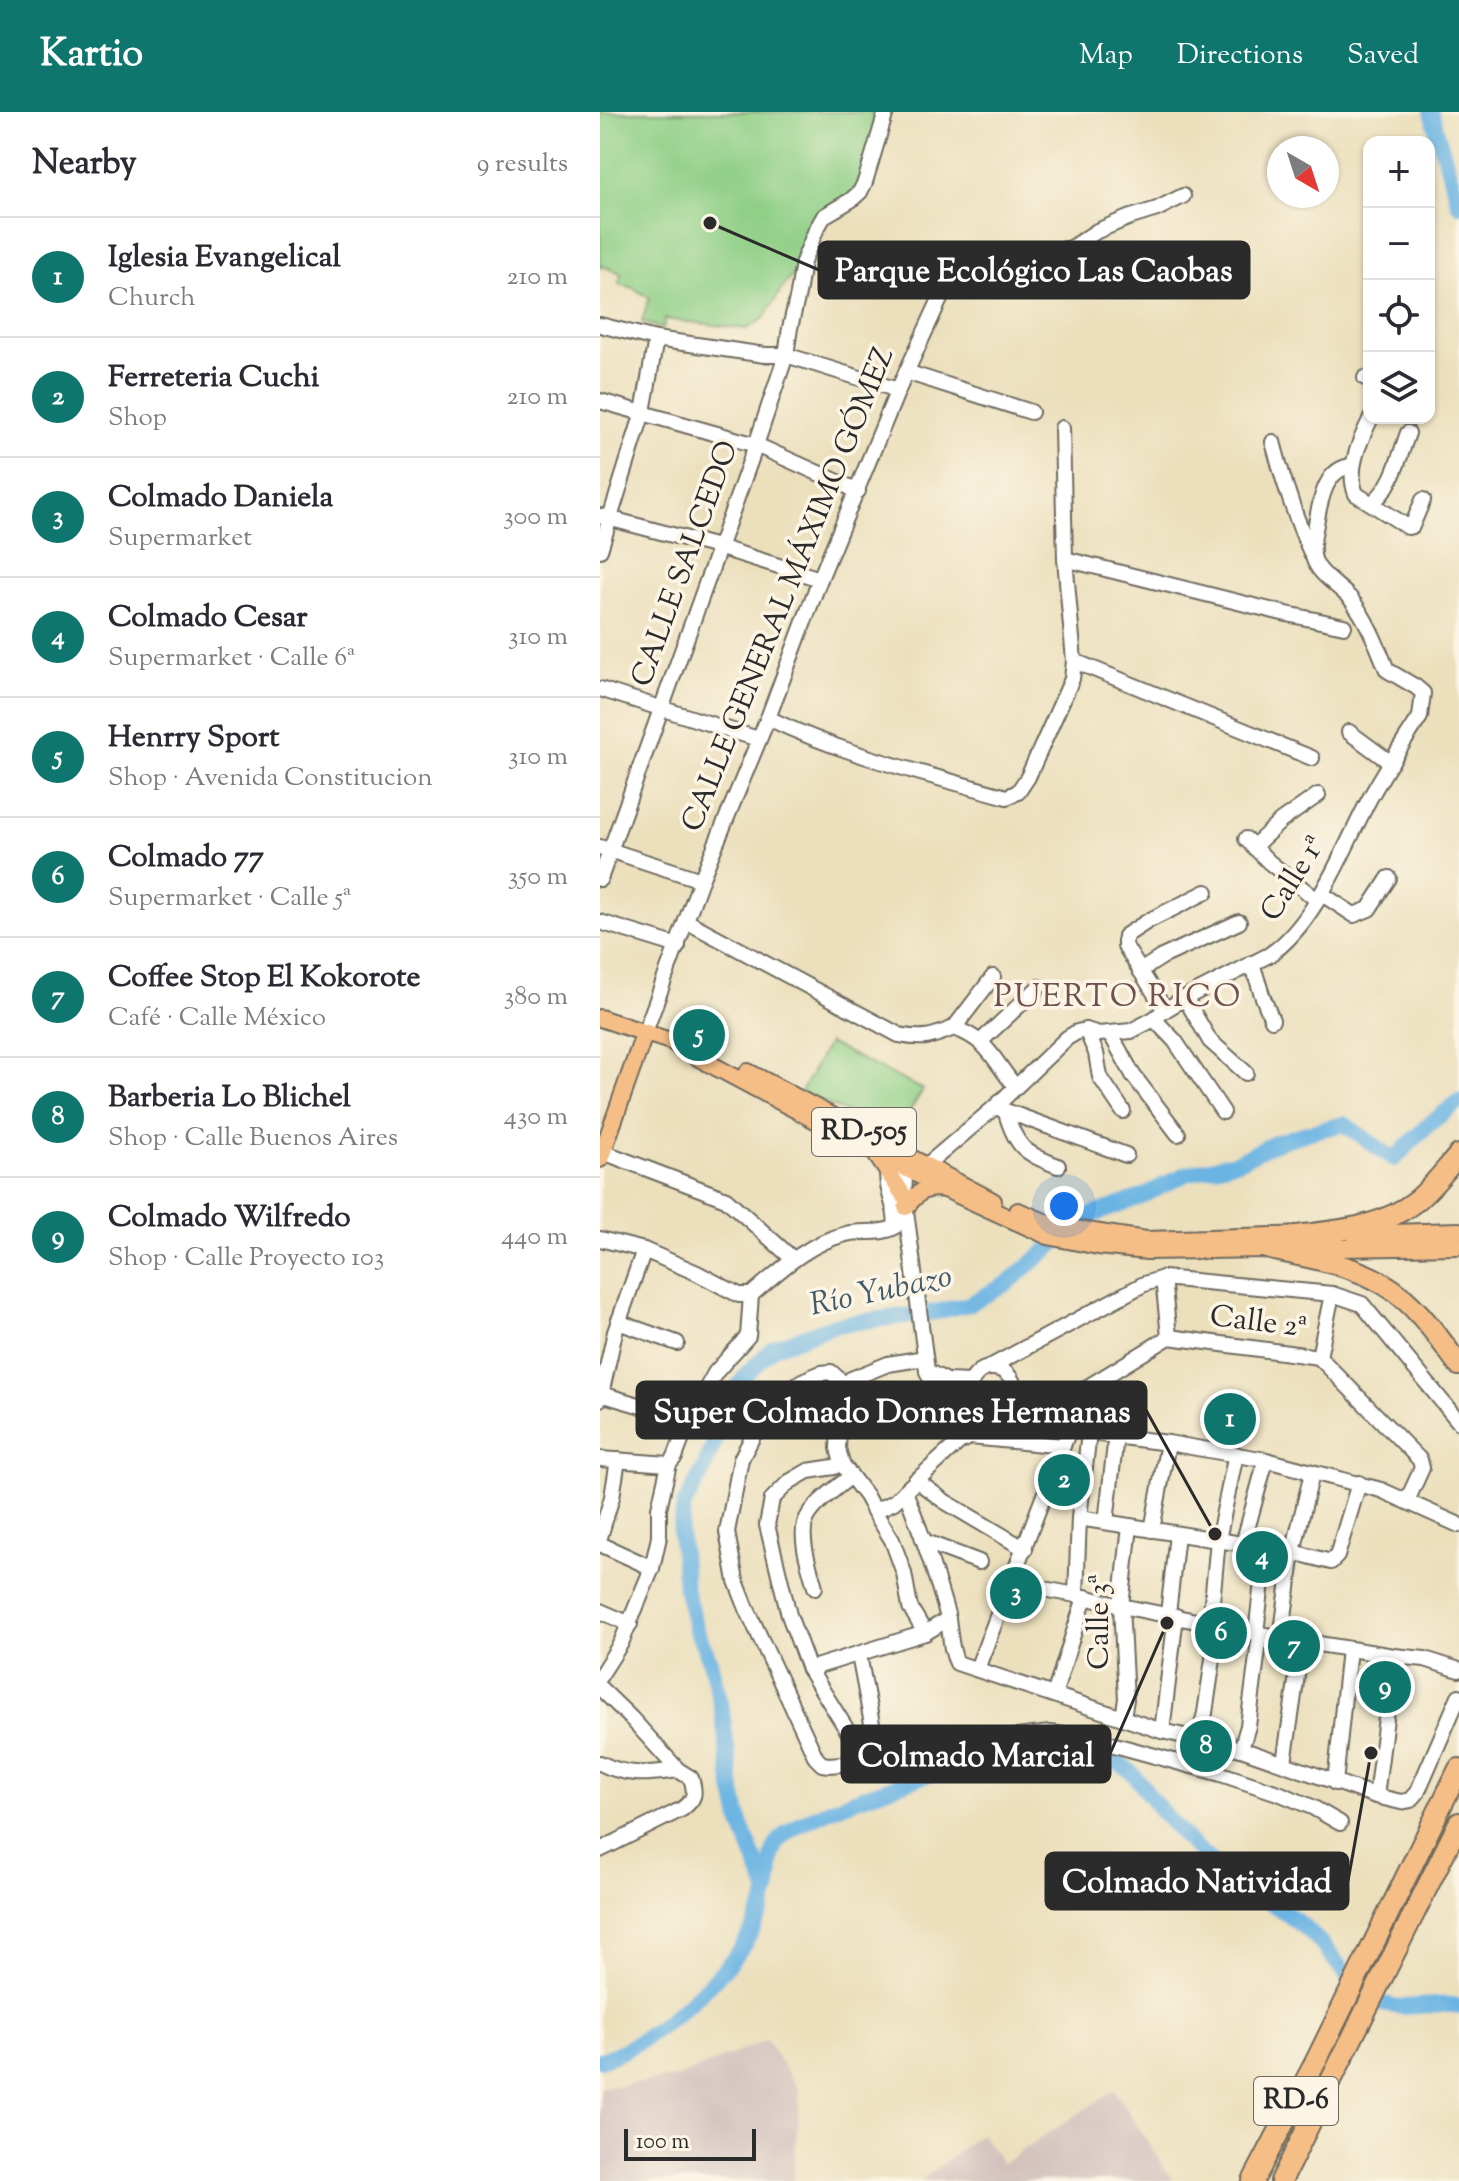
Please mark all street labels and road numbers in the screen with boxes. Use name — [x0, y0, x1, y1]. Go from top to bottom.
street label: CALLE GENERAL MÁXIMO GÓMEZ — [672, 341, 906, 839]
street label: CALLE SALCEDO — [621, 435, 751, 693]
street label: Calle 1ª — [1251, 828, 1337, 930]
road number: RD-505 — [812, 1108, 916, 1156]
street label: Calle 2ª — [1207, 1296, 1309, 1350]
street label: Calle 3ª — [1079, 1574, 1122, 1670]
road number: RD-6 — [1254, 2077, 1338, 2125]

